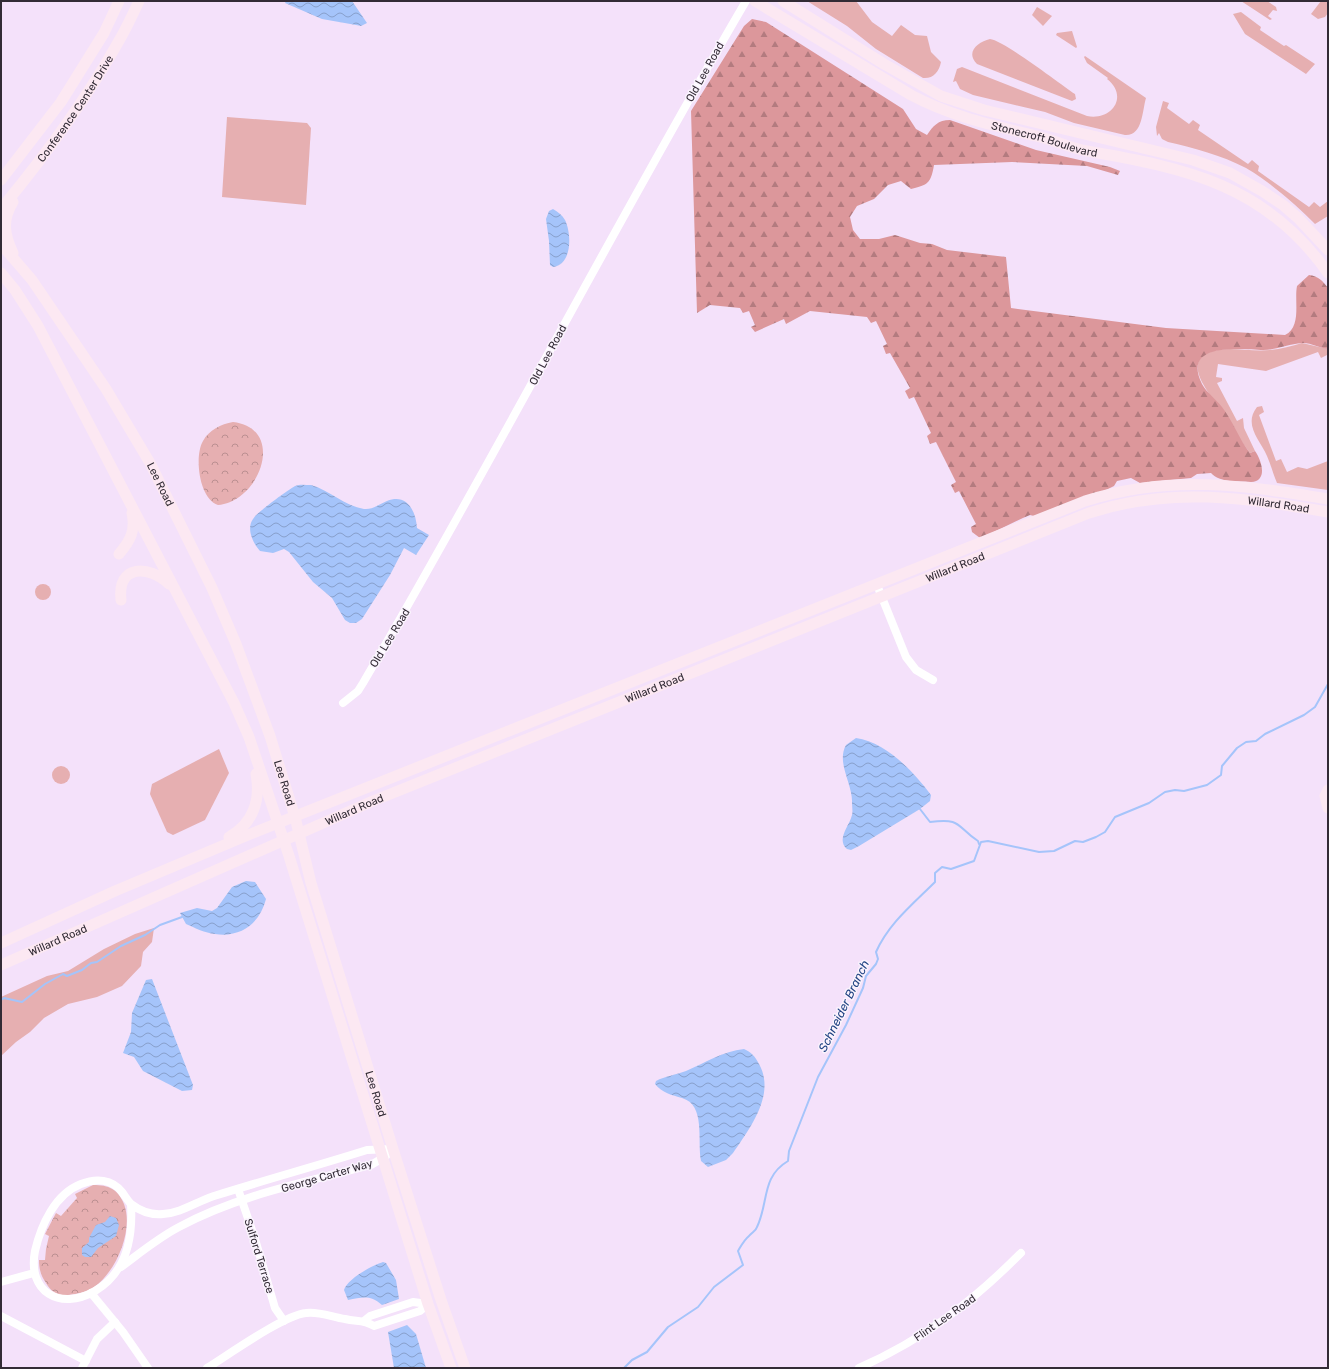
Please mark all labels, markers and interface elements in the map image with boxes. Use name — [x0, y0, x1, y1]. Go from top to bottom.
street label: Old Lee Road — [683, 40, 727, 104]
street label: Conference Center Drive — [34, 53, 116, 165]
street label: Stonecroft Boulevard — [990, 119, 1099, 159]
street label: Old Lee Road — [527, 323, 569, 387]
street label: Lee Road — [144, 460, 177, 508]
street label: Willard Road — [1247, 494, 1310, 515]
street label: Willard Road — [924, 549, 986, 585]
street label: Old Lee Road — [367, 606, 413, 670]
street label: Willard Road — [623, 670, 686, 705]
street label: Lee Road — [271, 758, 298, 807]
street label: Willard Road — [323, 791, 385, 828]
street label: Willard Road — [27, 921, 89, 959]
water label: Schneider Branch — [816, 958, 872, 1054]
street label: Lee Road — [363, 1069, 389, 1118]
street label: George Carter Way — [280, 1157, 374, 1195]
street label: Sulford Terrace — [241, 1217, 277, 1295]
street label: Flint Lee Road — [912, 1292, 978, 1344]

